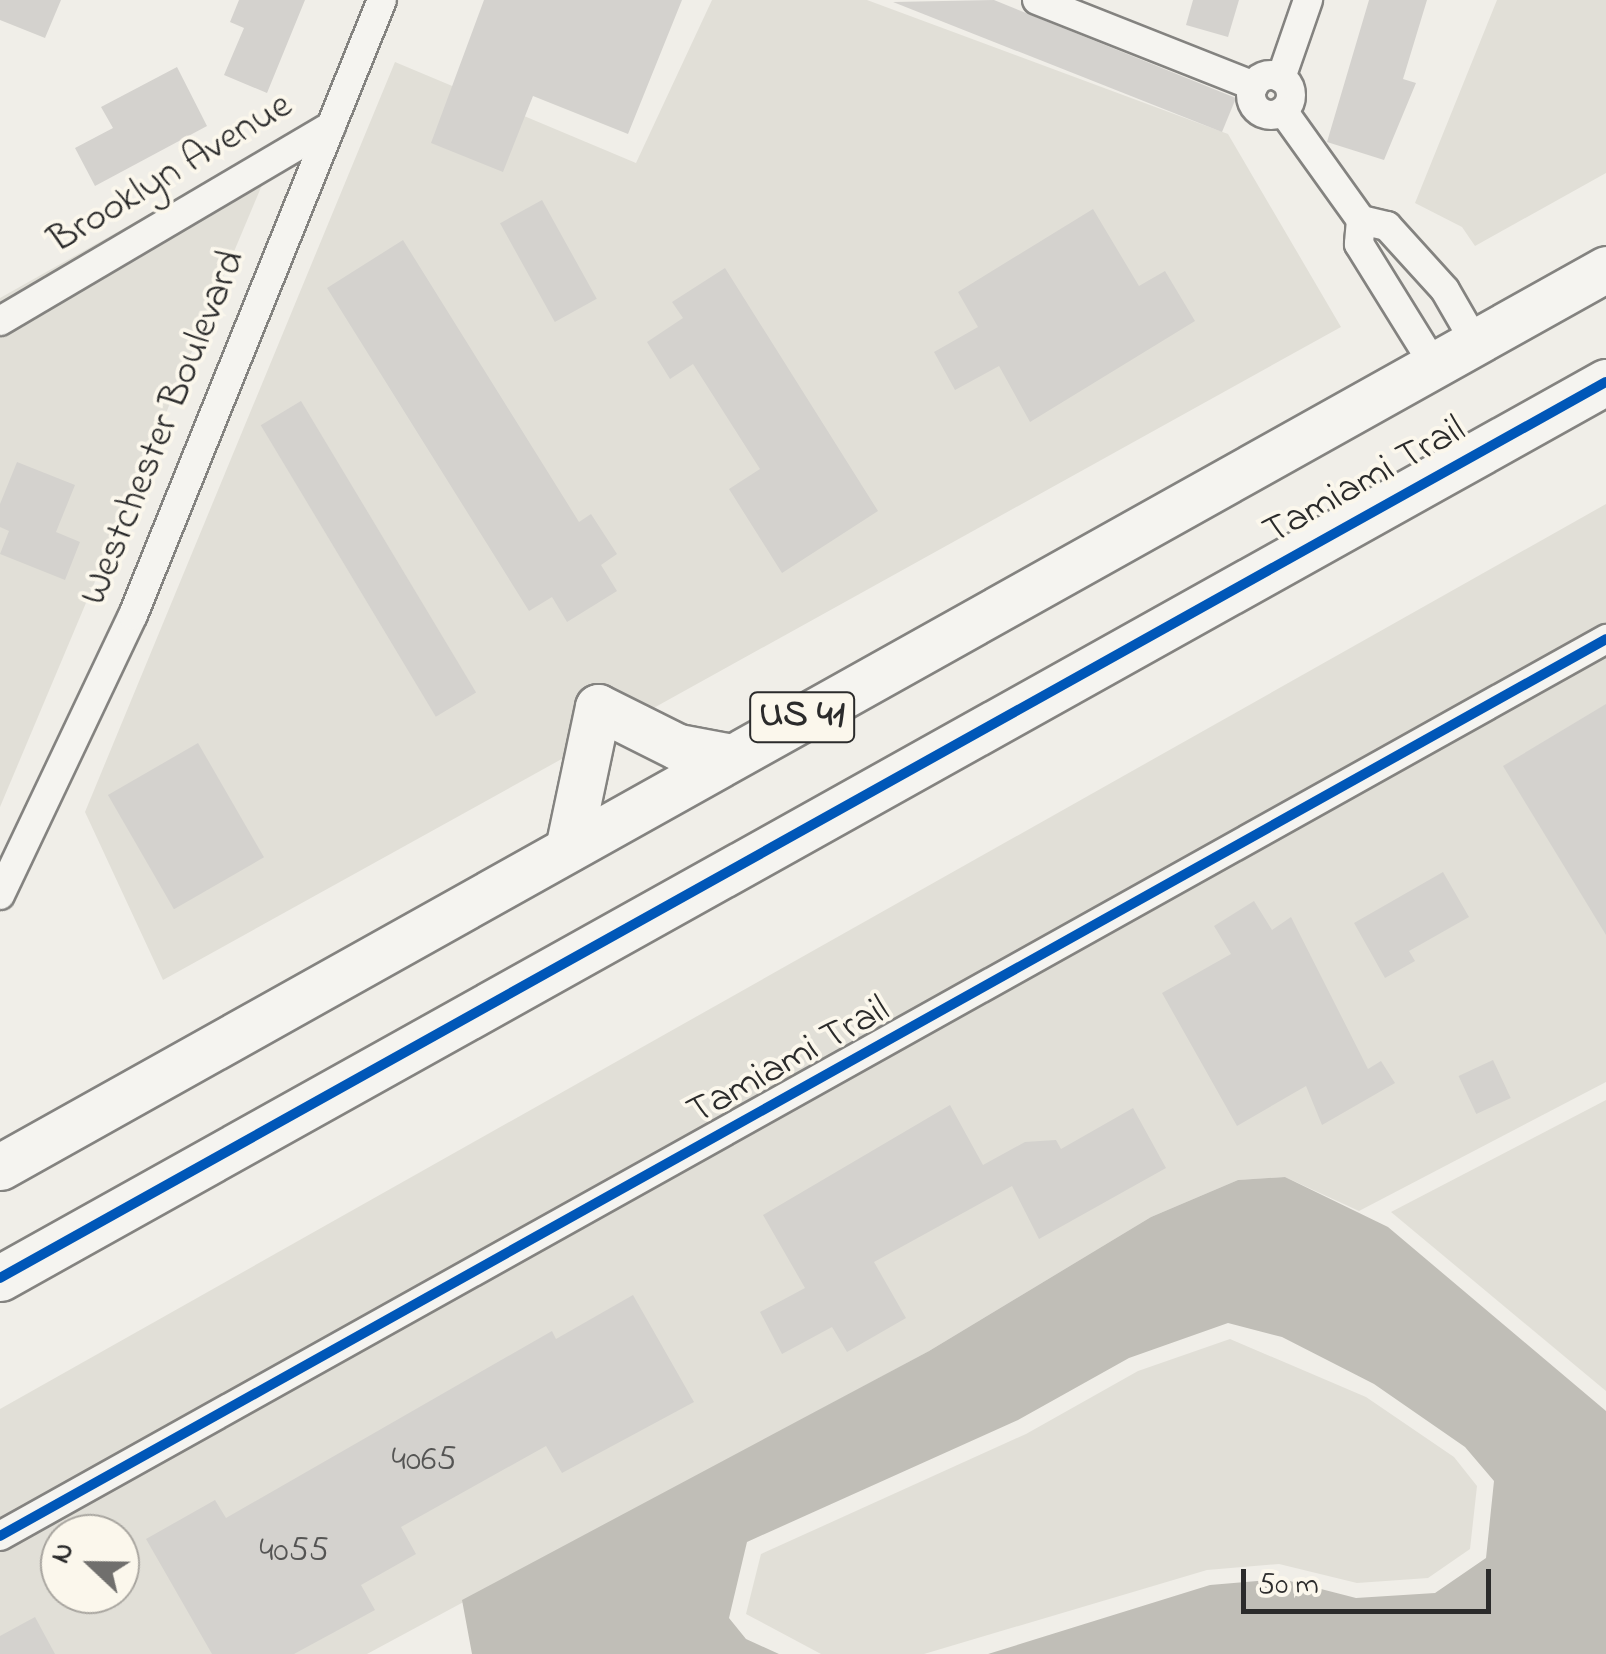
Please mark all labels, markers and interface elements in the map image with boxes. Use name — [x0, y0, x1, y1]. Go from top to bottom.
street label: Brooklyn Avenue — [41, 82, 301, 266]
street label: Westchester Boulevard — [71, 244, 257, 612]
street label: Tamiami Trail — [1256, 407, 1474, 557]
road number: US 41 — [747, 684, 857, 750]
street label: Tamiami Trail — [680, 987, 898, 1137]
house number: 4065 — [392, 1440, 456, 1482]
north arrow — [40, 1514, 140, 1614]
house number: 4055 — [259, 1531, 329, 1573]
text: N — [41, 1537, 86, 1570]
scale bar — [1246, 1549, 1496, 1611]
text: 50 m — [1258, 1564, 1319, 1608]

